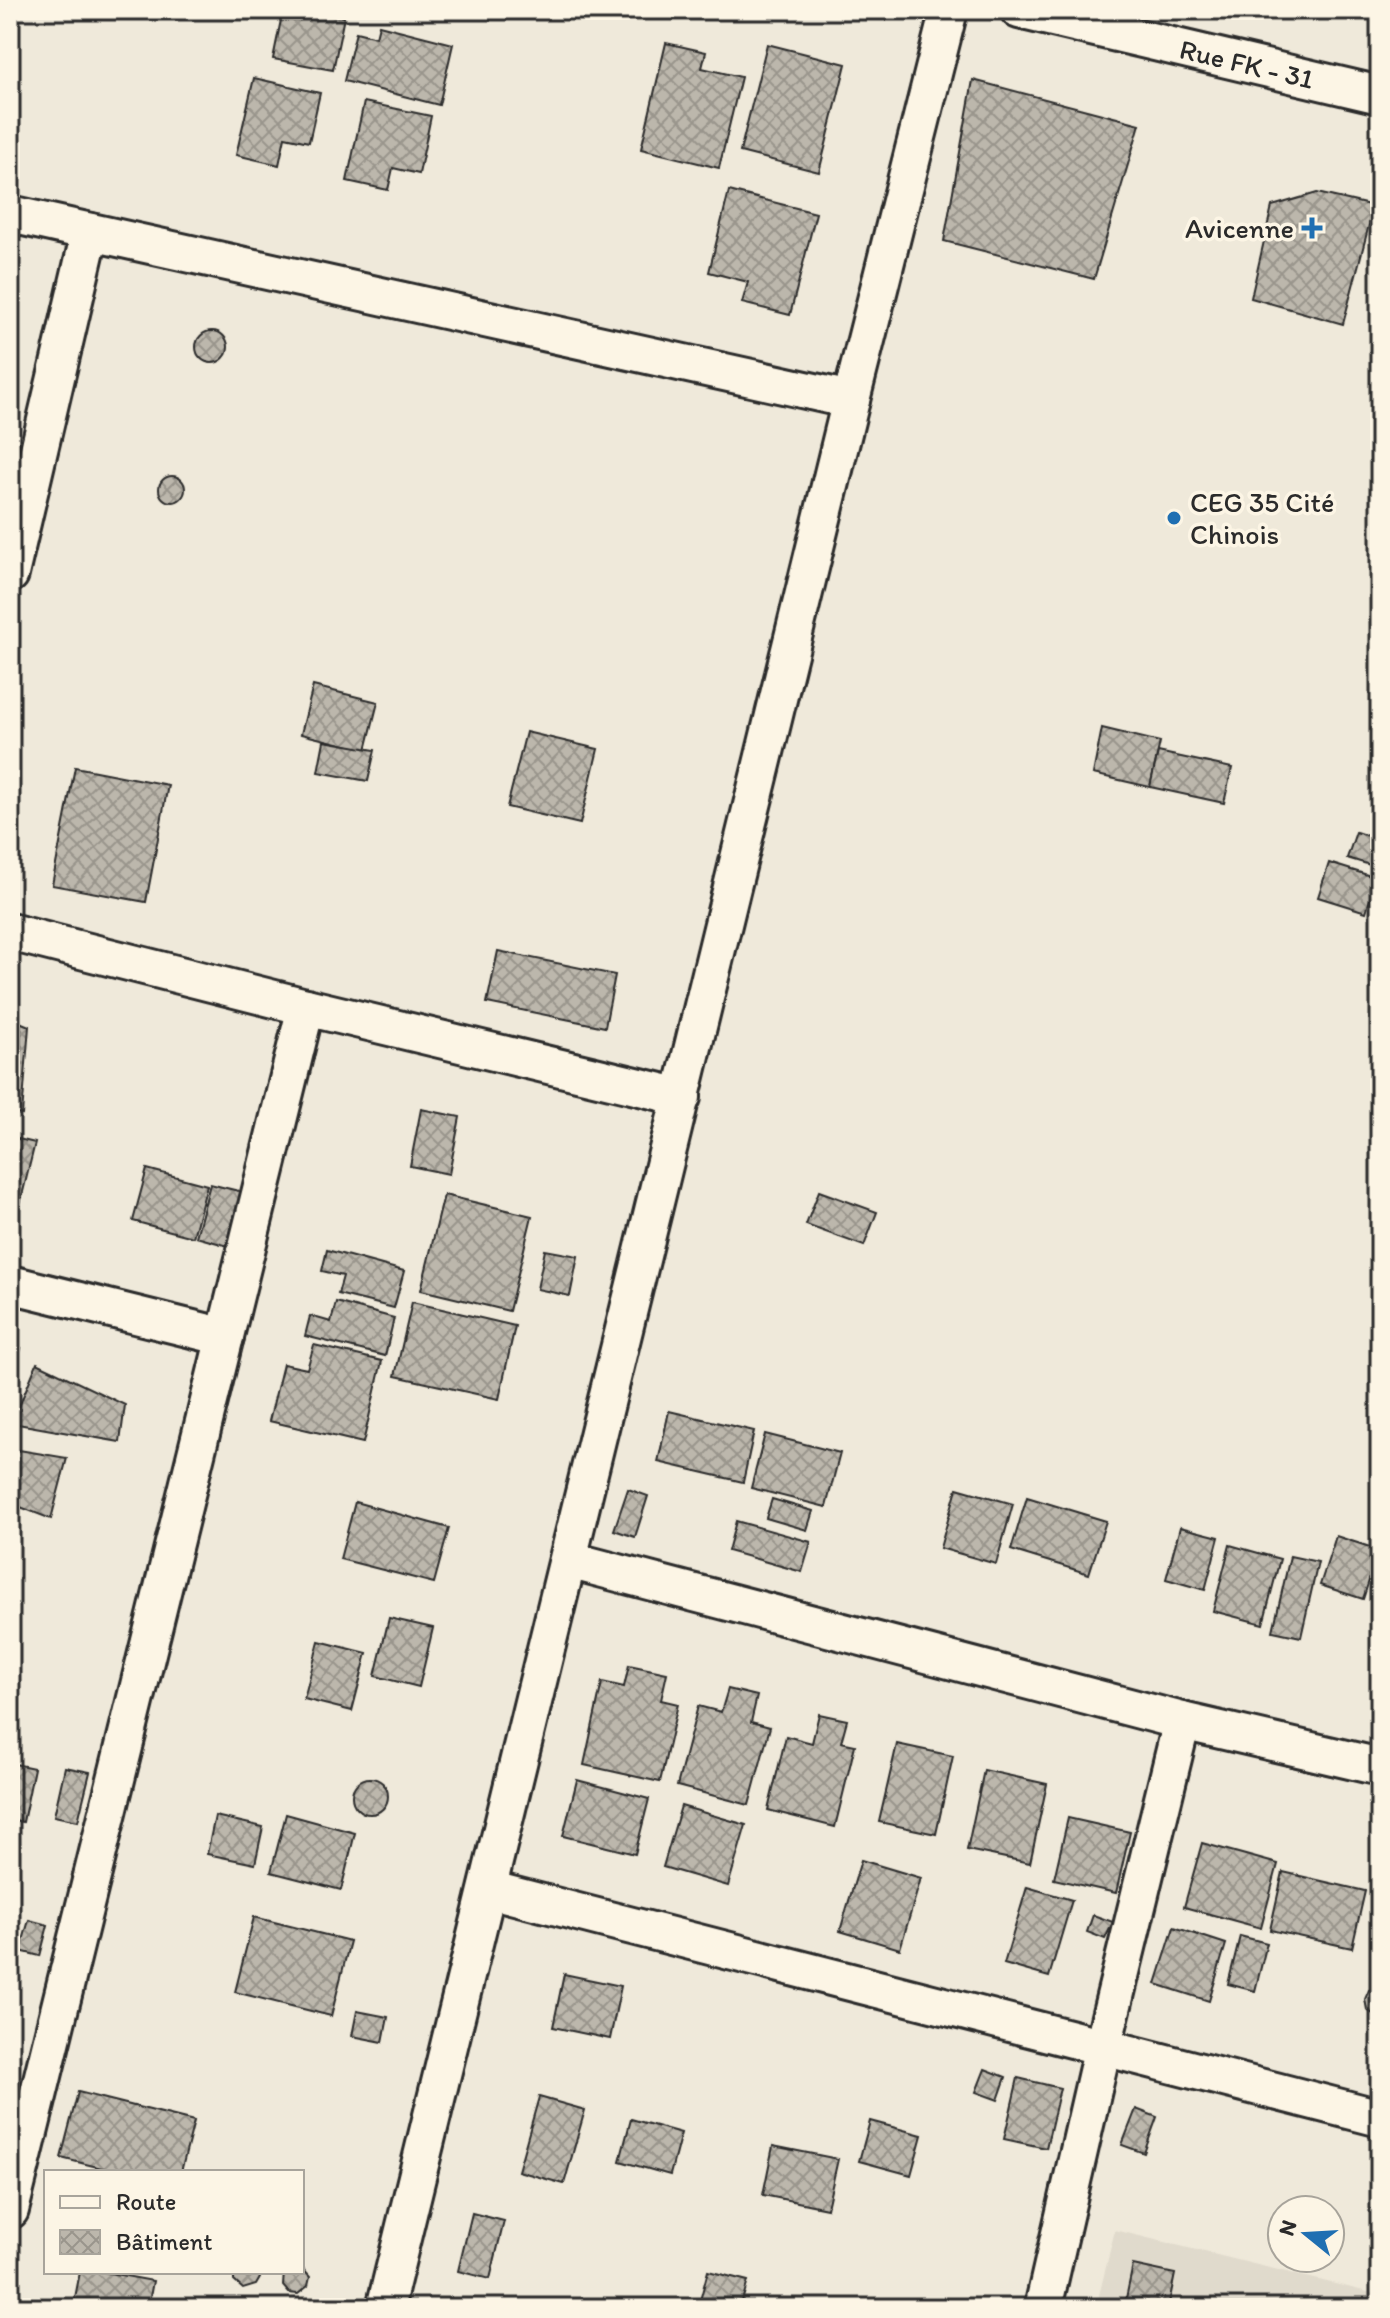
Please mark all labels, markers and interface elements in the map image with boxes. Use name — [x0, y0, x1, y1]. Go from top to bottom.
street label: Rue FK - 31 — [1176, 31, 1317, 96]
place label: Avicenne — [1185, 211, 1294, 245]
marker: Avicenne — [1301, 217, 1323, 239]
place label: CEG 35 Cité Chinois — [1190, 485, 1334, 551]
marker: CEG 35 Cité Chinois — [1165, 509, 1183, 527]
legend — [44, 2170, 304, 2274]
text: Route — [116, 2187, 176, 2216]
north arrow — [1266, 2194, 1346, 2274]
text: N — [1272, 2217, 1303, 2239]
text: Bâtiment — [116, 2227, 212, 2256]

